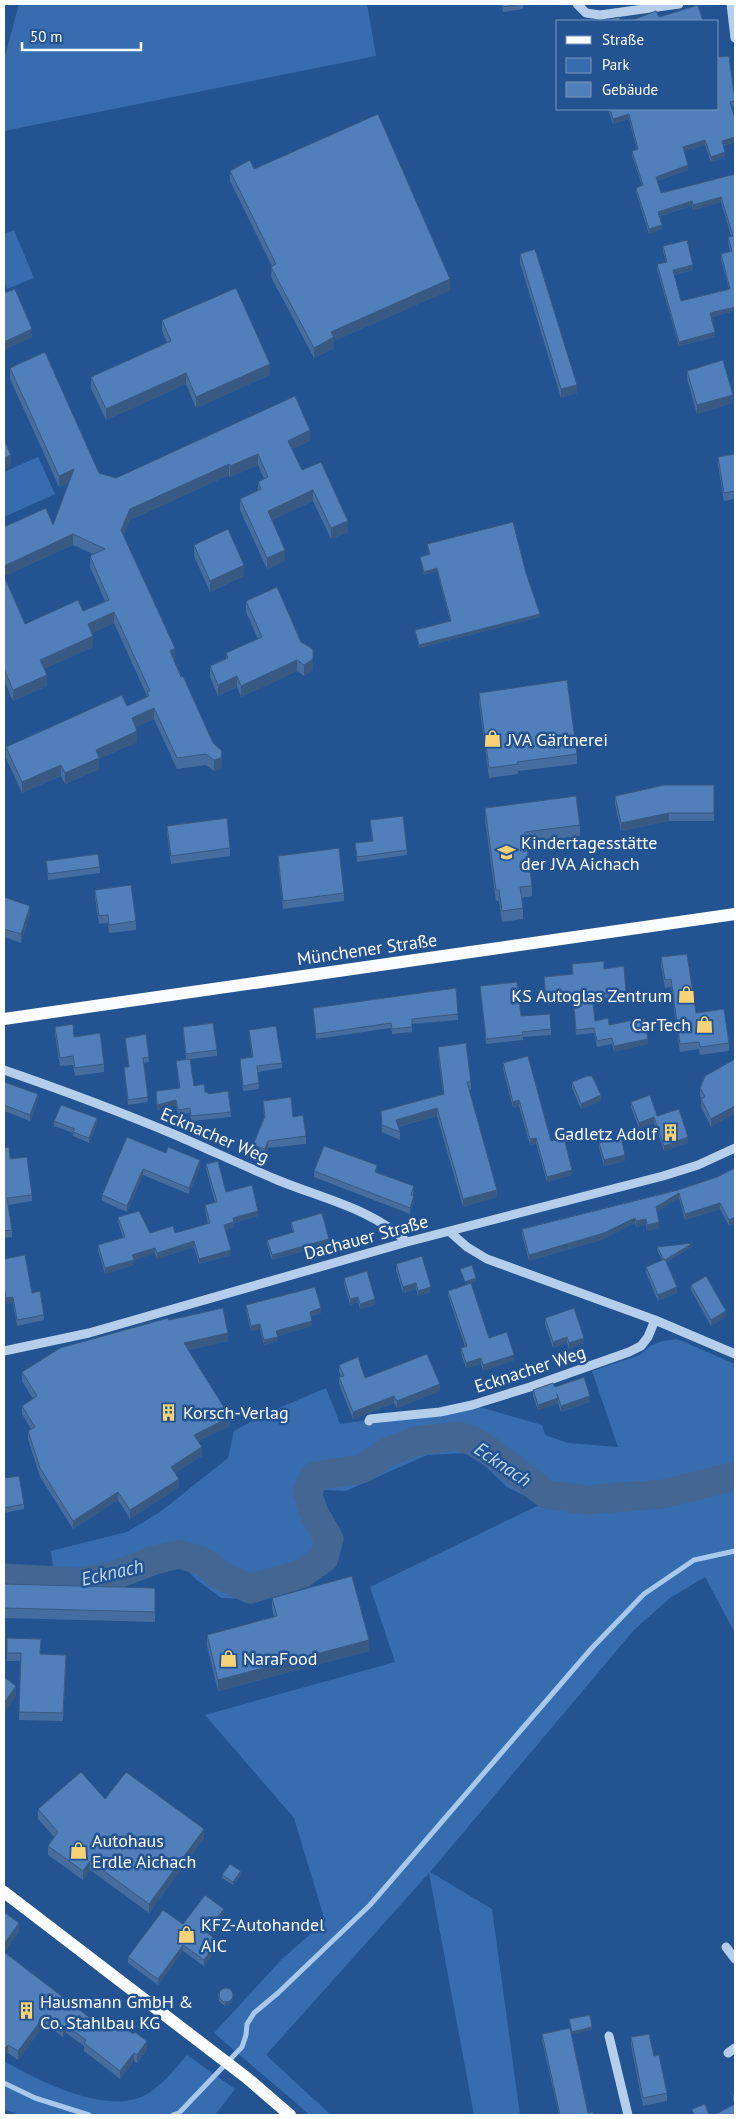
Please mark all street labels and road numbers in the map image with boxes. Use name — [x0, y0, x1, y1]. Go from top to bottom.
street label: Münchener Straße — [295, 928, 439, 970]
street label: Ecknacher Weg — [157, 1102, 273, 1168]
street label: Dachauer Straße — [301, 1209, 431, 1265]
street label: Ecknacher Weg — [471, 1340, 589, 1398]

